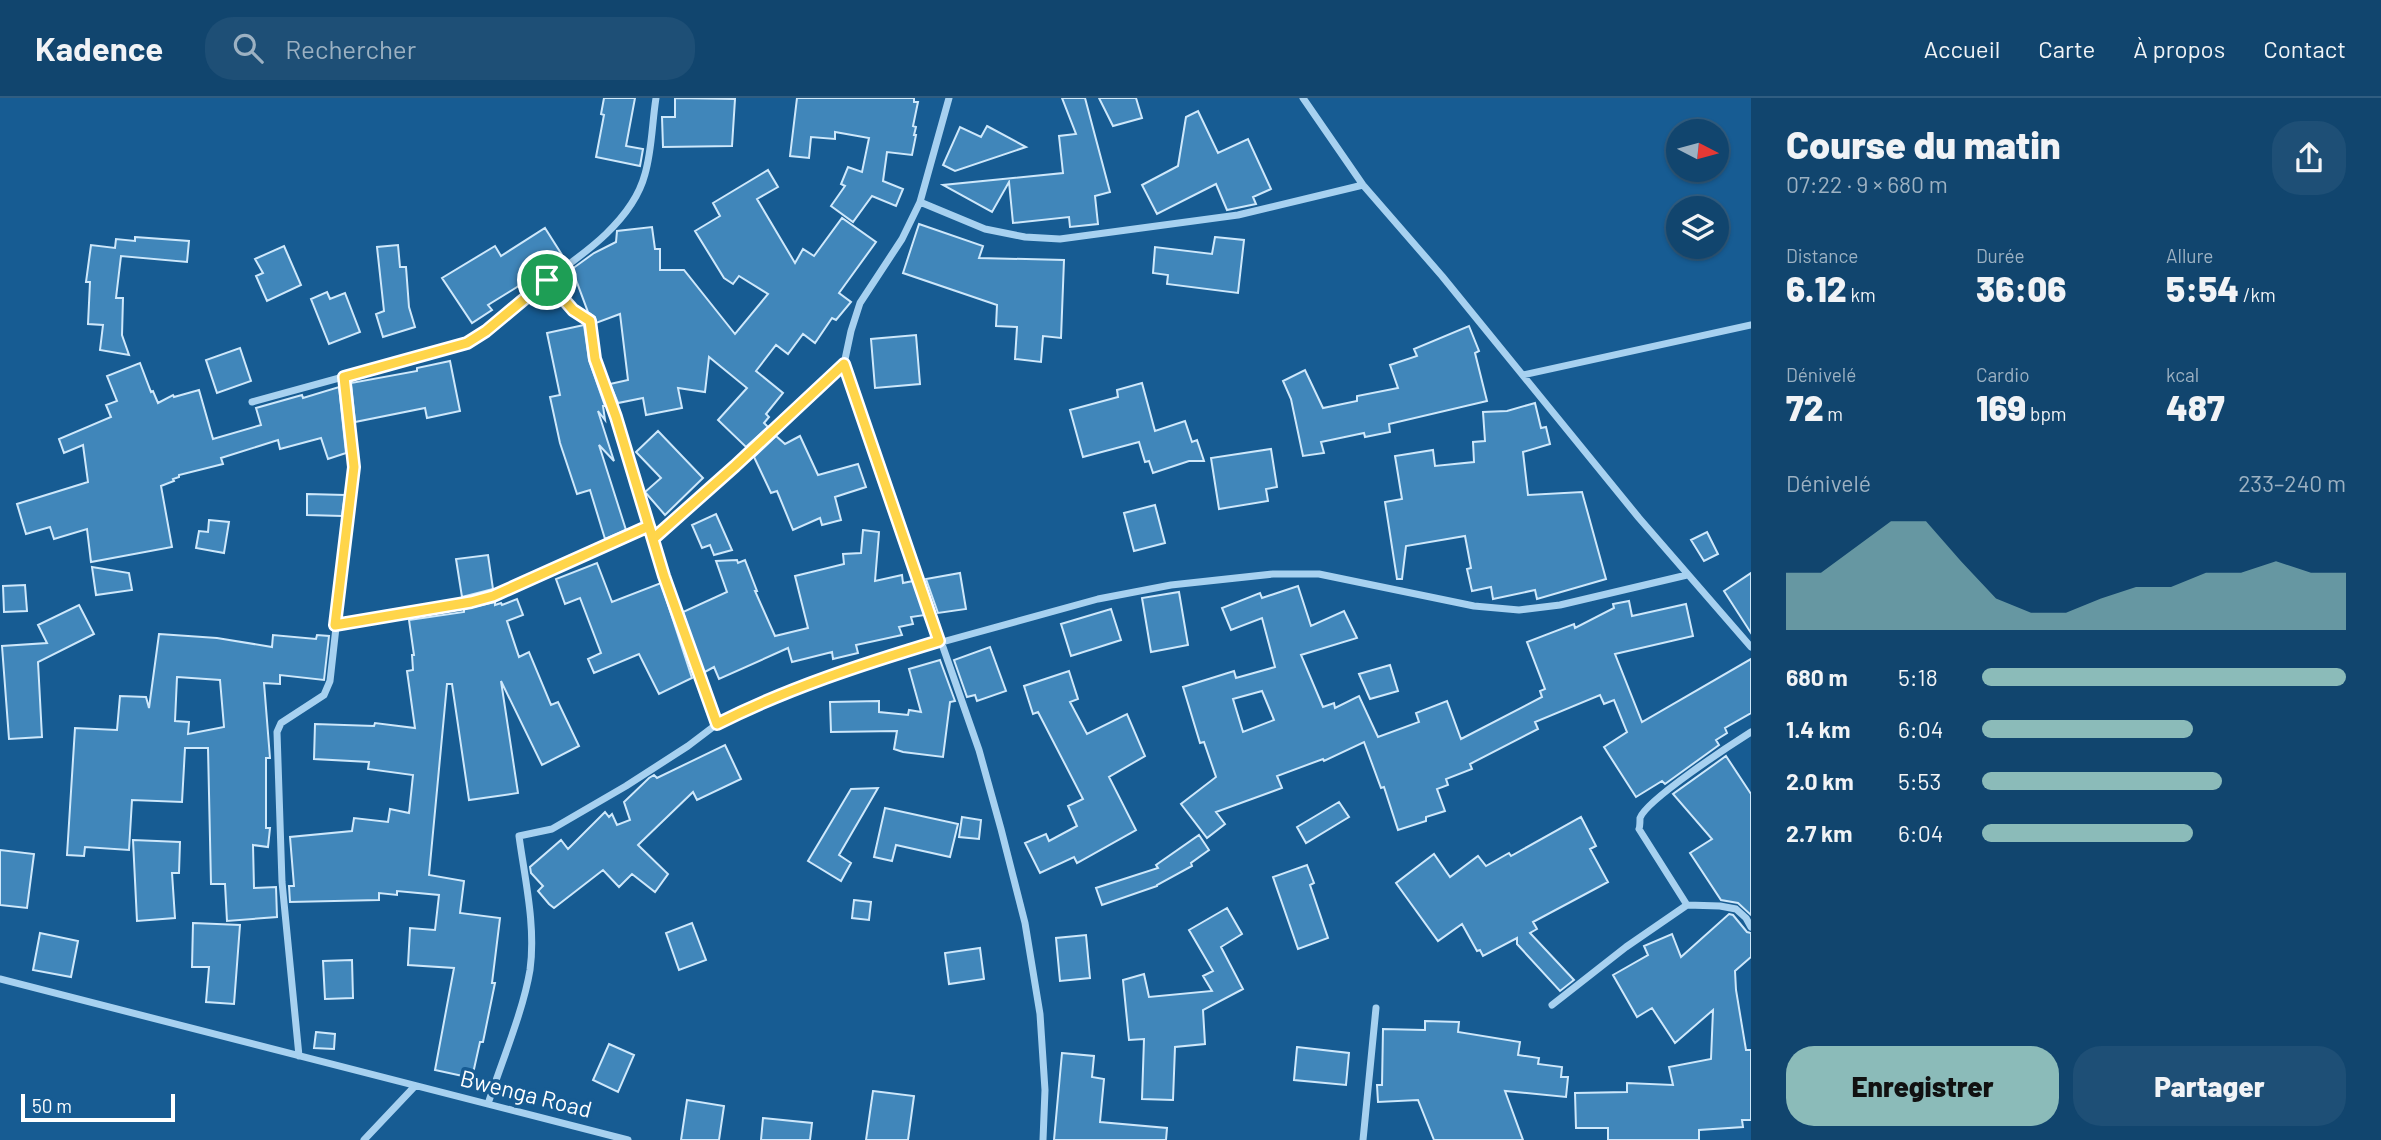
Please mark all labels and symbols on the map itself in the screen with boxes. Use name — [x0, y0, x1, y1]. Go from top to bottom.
north arrow — [1666, 119, 1729, 182]
pin — [517, 250, 577, 310]
street label: Bwenga Road — [458, 1063, 595, 1123]
scale bar — [21, 1091, 175, 1123]

